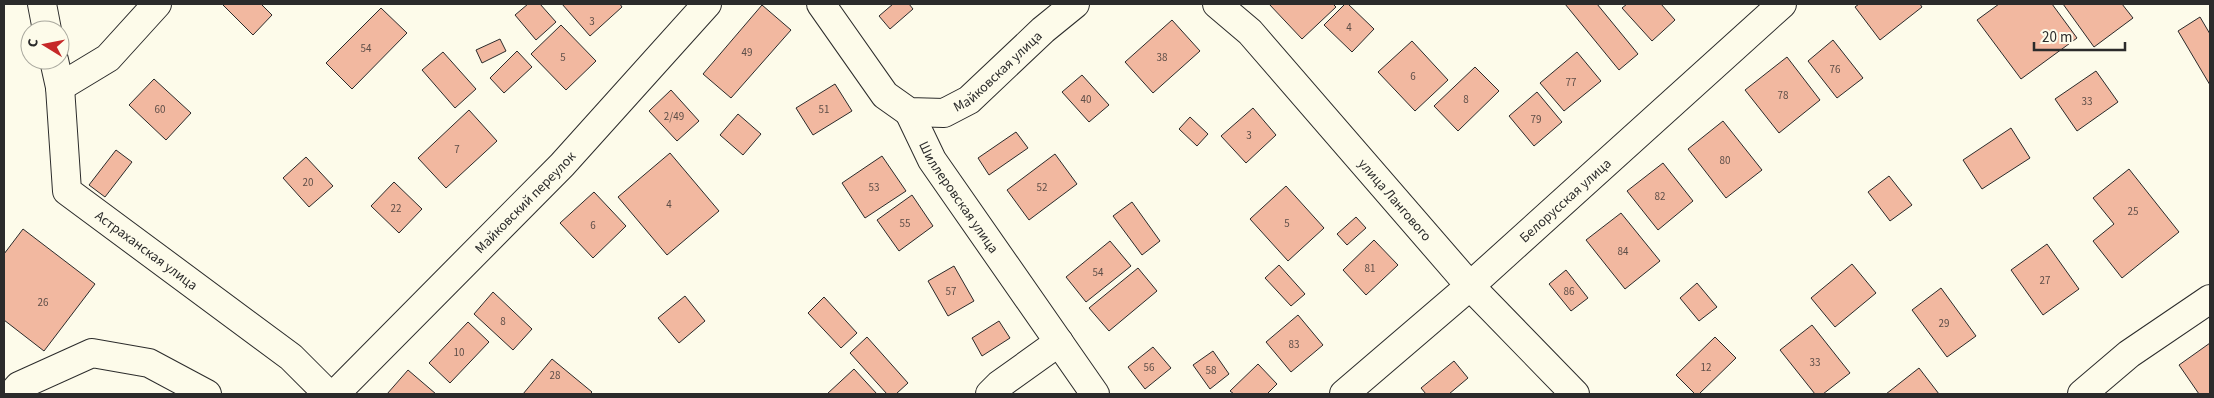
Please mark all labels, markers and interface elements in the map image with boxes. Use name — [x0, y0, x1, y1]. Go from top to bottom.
house number: 3 — [589, 14, 595, 29]
north arrow — [20, 20, 70, 70]
house number: 4 — [1346, 20, 1352, 35]
scale bar — [2034, 20, 2125, 52]
street label: Майковская улица — [950, 27, 1047, 117]
text: 20 m — [2042, 27, 2072, 48]
text: С — [23, 37, 44, 49]
house number: 54 — [361, 41, 372, 56]
house number: 49 — [742, 45, 752, 60]
house number: 5 — [560, 50, 566, 65]
house number: 38 — [1157, 50, 1168, 65]
house number: 76 — [1830, 62, 1841, 77]
house number: 6 — [1410, 69, 1416, 84]
house number: 77 — [1566, 75, 1576, 90]
house number: 78 — [1778, 88, 1789, 103]
house number: 40 — [1081, 92, 1091, 107]
house number: 8 — [1463, 92, 1469, 107]
house number: 33 — [2082, 94, 2092, 109]
house number: 60 — [155, 102, 165, 117]
house number: 51 — [819, 102, 829, 117]
house number: 2/49 — [664, 109, 684, 124]
house number: 79 — [1531, 112, 1541, 127]
house number: 3 — [1246, 128, 1252, 143]
street label: Шиллеровская улица — [913, 138, 1003, 258]
house number: 7 — [454, 142, 460, 157]
street label: Майковский переулок — [471, 147, 581, 258]
house number: 80 — [1720, 153, 1730, 168]
street label: Белорусская улица — [1515, 154, 1616, 248]
street label: улица Лангового — [1353, 155, 1436, 246]
house number: 20 — [303, 175, 313, 190]
house number: 53 — [869, 180, 879, 195]
house number: 52 — [1037, 180, 1047, 195]
house number: 82 — [1655, 189, 1665, 204]
house number: 4 — [666, 197, 672, 212]
house number: 22 — [391, 201, 401, 216]
house number: 25 — [2128, 204, 2138, 219]
street label: Астраханская улица — [91, 206, 201, 295]
house number: 55 — [900, 216, 910, 231]
house number: 5 — [1284, 216, 1290, 231]
house number: 6 — [590, 218, 596, 233]
house number: 84 — [1618, 244, 1629, 259]
house number: 81 — [1365, 261, 1375, 276]
house number: 54 — [1093, 265, 1104, 280]
house number: 27 — [2040, 273, 2050, 288]
house number: 57 — [946, 284, 956, 299]
house number: 86 — [1564, 284, 1575, 299]
house number: 26 — [38, 295, 49, 310]
house number: 8 — [500, 314, 506, 329]
house number: 29 — [1939, 316, 1949, 331]
house number: 83 — [1289, 337, 1299, 352]
house number: 10 — [454, 345, 464, 360]
house number: 33 — [1810, 355, 1820, 370]
house number: 56 — [1144, 360, 1155, 375]
house number: 12 — [1701, 360, 1711, 375]
house number: 58 — [1206, 363, 1217, 378]
house number: 28 — [550, 368, 561, 383]

